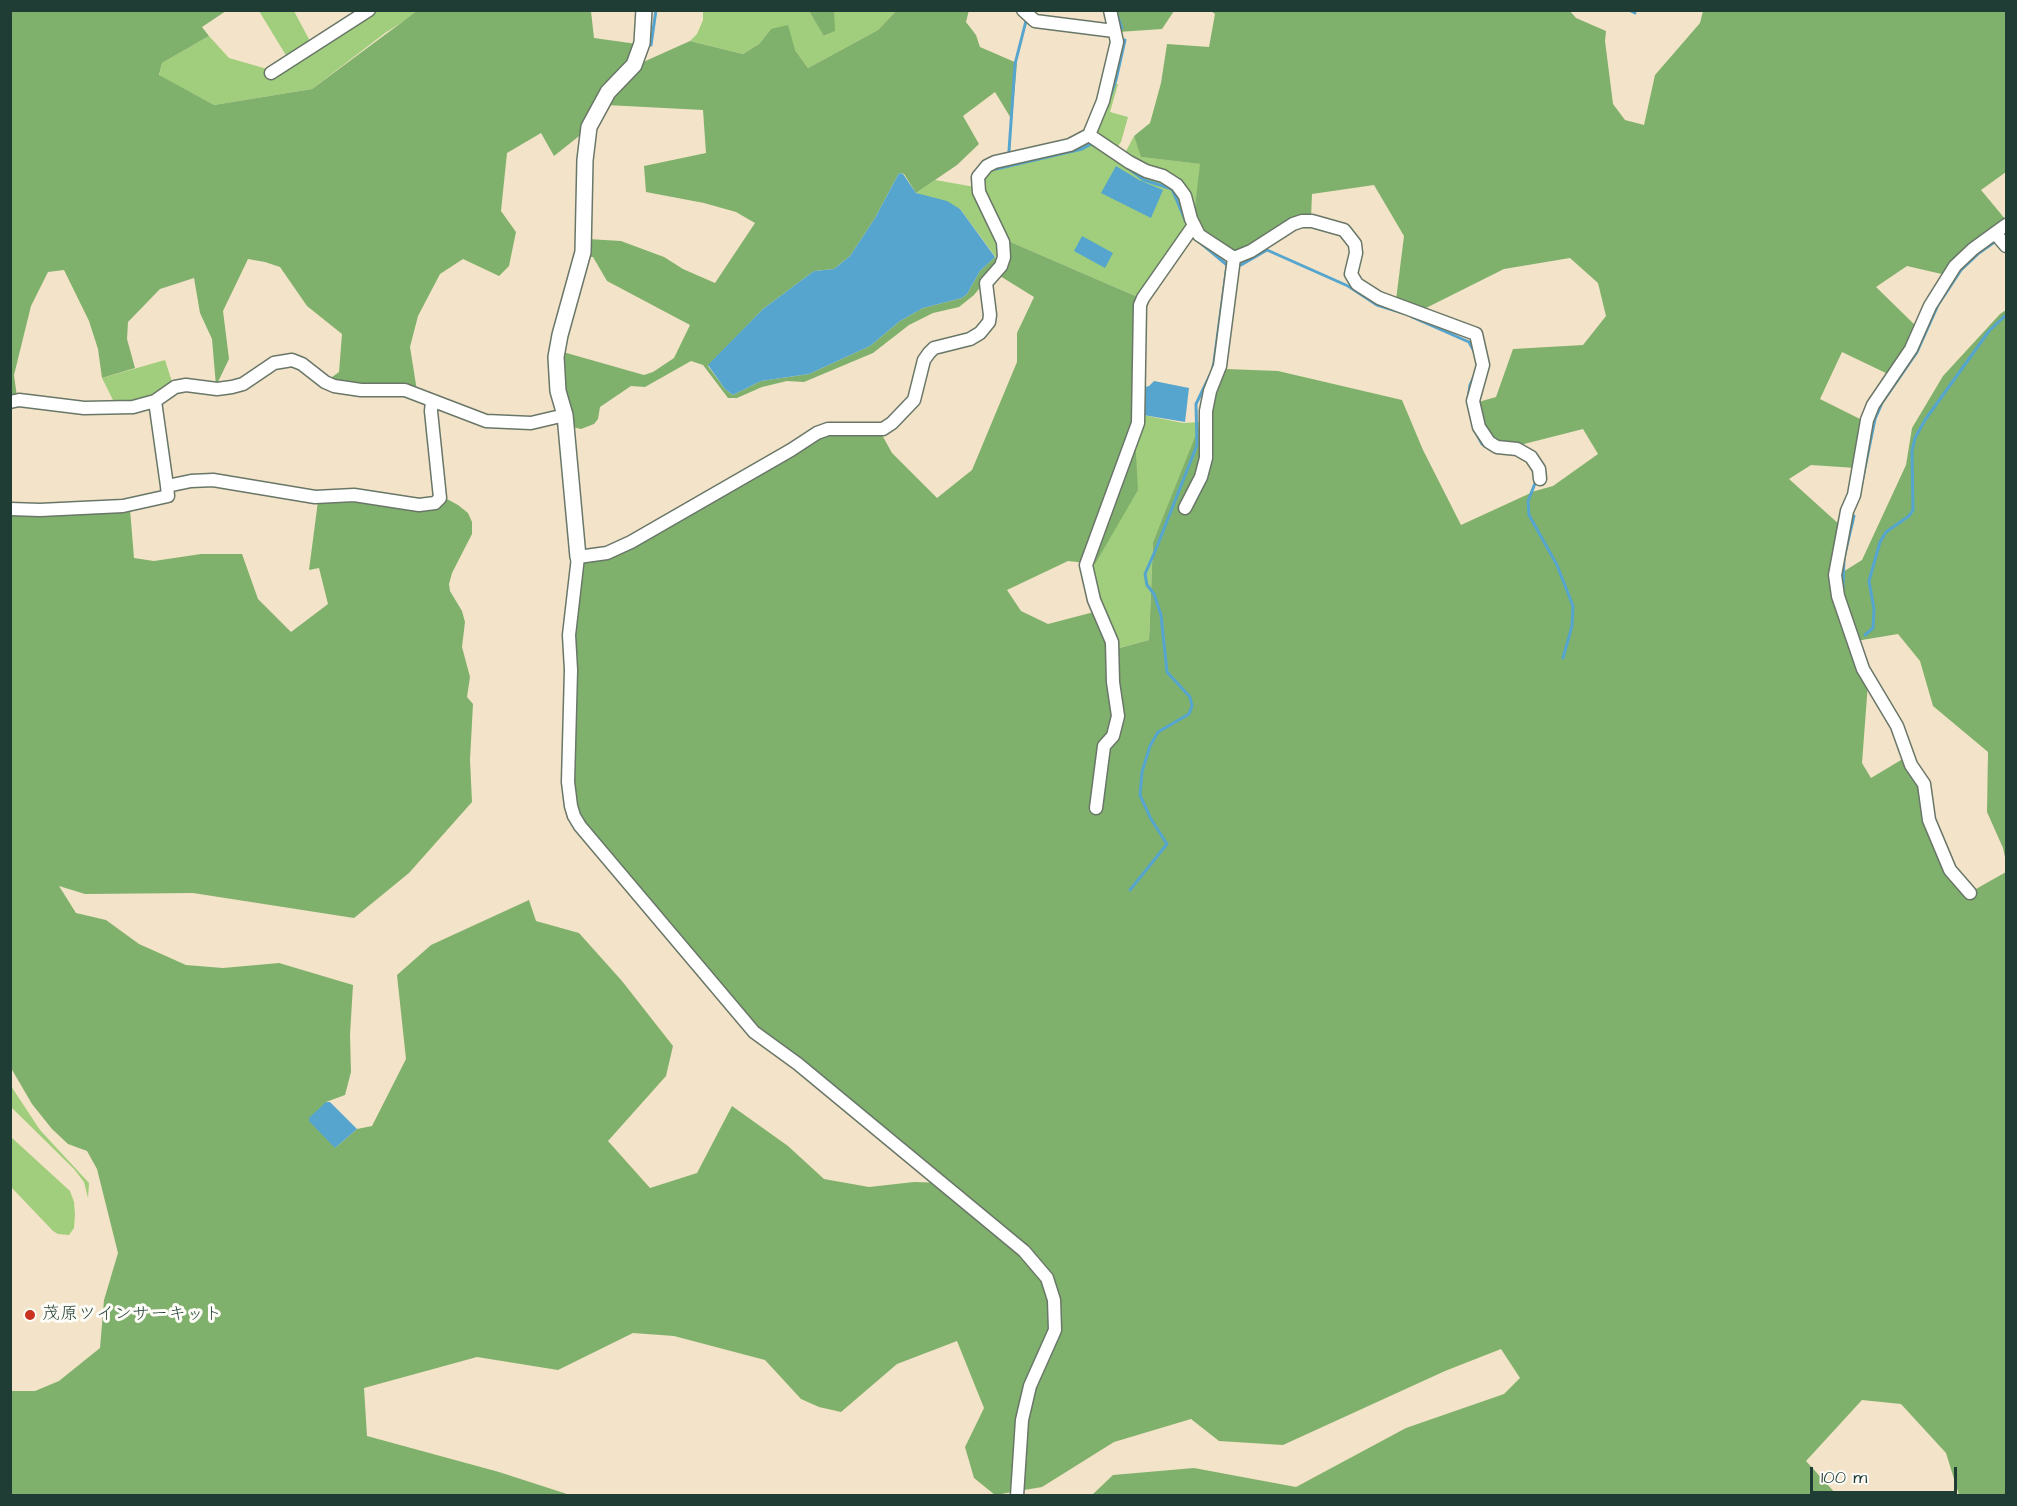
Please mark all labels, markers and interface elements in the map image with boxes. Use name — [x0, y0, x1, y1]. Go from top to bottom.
place label: 茂原ツインサーキット — [42, 1304, 222, 1326]
marker: 茂原ツインサーキット — [23, 1308, 37, 1322]
scale bar — [1813, 1455, 1960, 1493]
text: 100 m — [1821, 1465, 1867, 1490]

